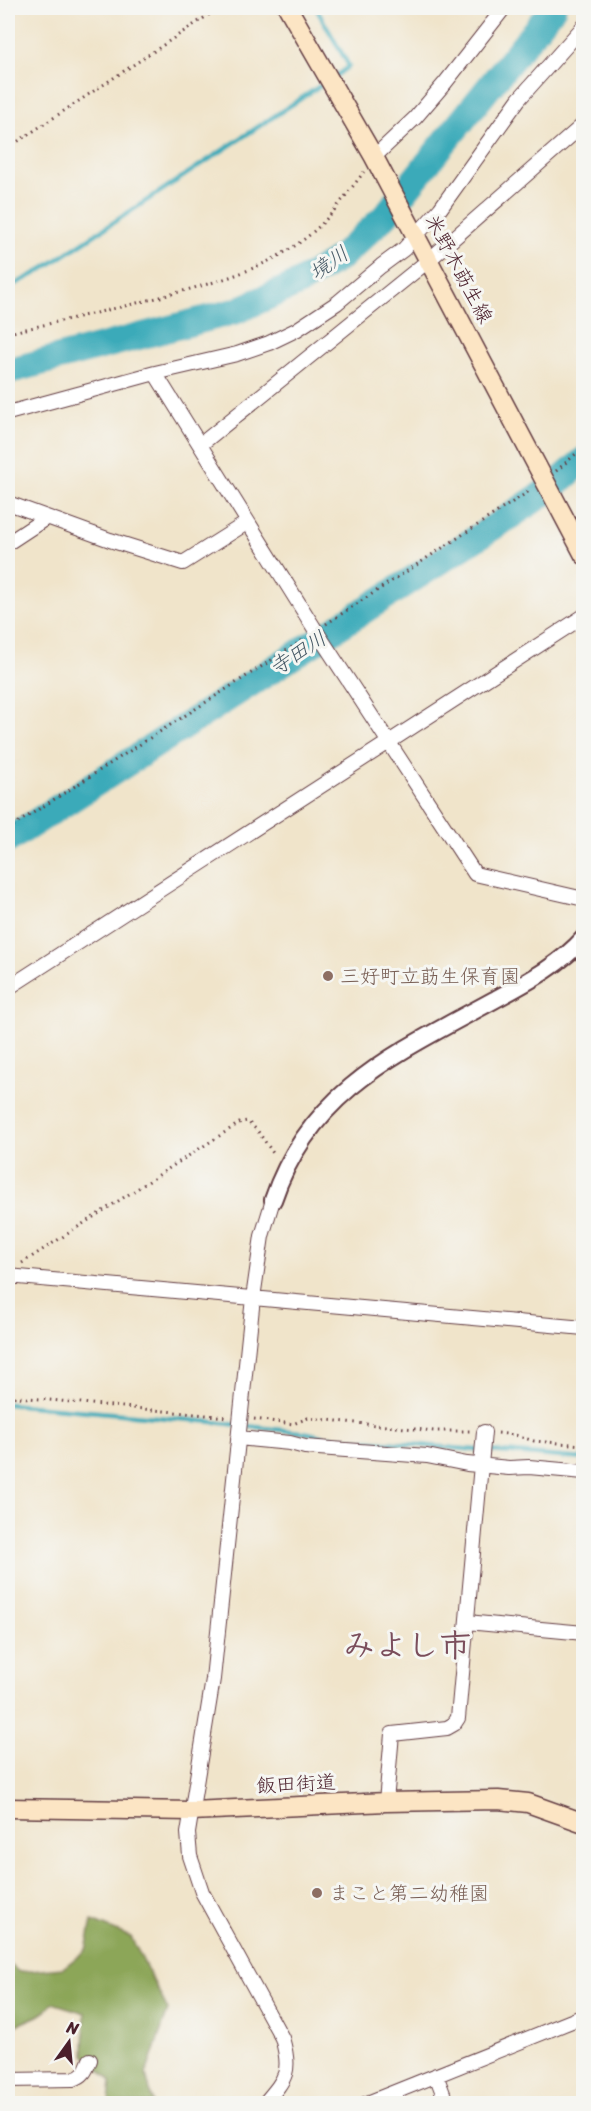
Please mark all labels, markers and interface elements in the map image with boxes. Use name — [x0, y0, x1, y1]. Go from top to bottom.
street label: 米野木莇生線 — [415, 208, 503, 330]
water label: 境川 — [301, 235, 357, 291]
water label: 寺田川 — [261, 620, 335, 686]
place label: 三好町立莇生保育園 — [340, 959, 520, 994]
marker: 三好町立莇生保育園 — [321, 969, 335, 983]
district label: みよし市 — [343, 1617, 471, 1674]
street label: 飯田街道 — [255, 1764, 337, 1804]
place label: まこと第二幼稚園 — [329, 1876, 489, 1911]
marker: まこと第二幼稚園 — [310, 1886, 324, 1900]
north arrow — [39, 2012, 99, 2072]
text: N — [63, 2012, 83, 2044]

